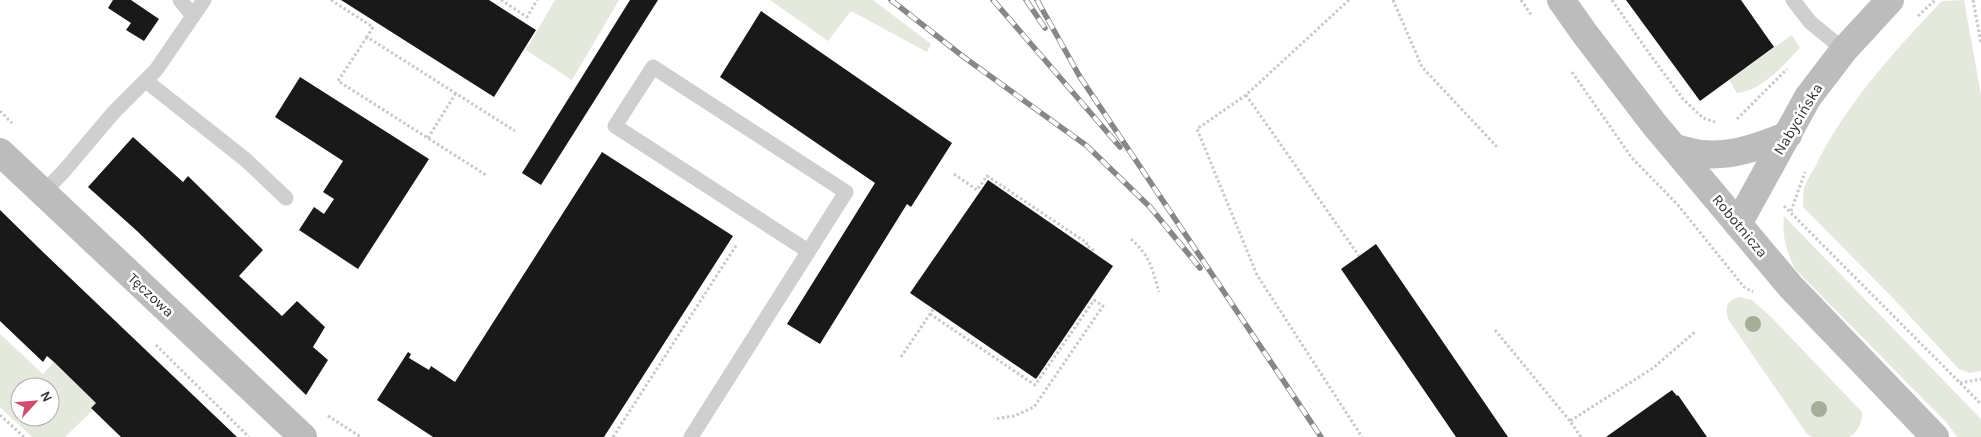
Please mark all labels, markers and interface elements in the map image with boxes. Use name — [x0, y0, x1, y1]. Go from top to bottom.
street label: Nabycińska — [1770, 80, 1826, 158]
street label: Robotnicza — [1708, 191, 1772, 261]
street label: Tęczowa — [124, 269, 178, 321]
north arrow — [10, 377, 60, 427]
text: N — [36, 388, 56, 405]

